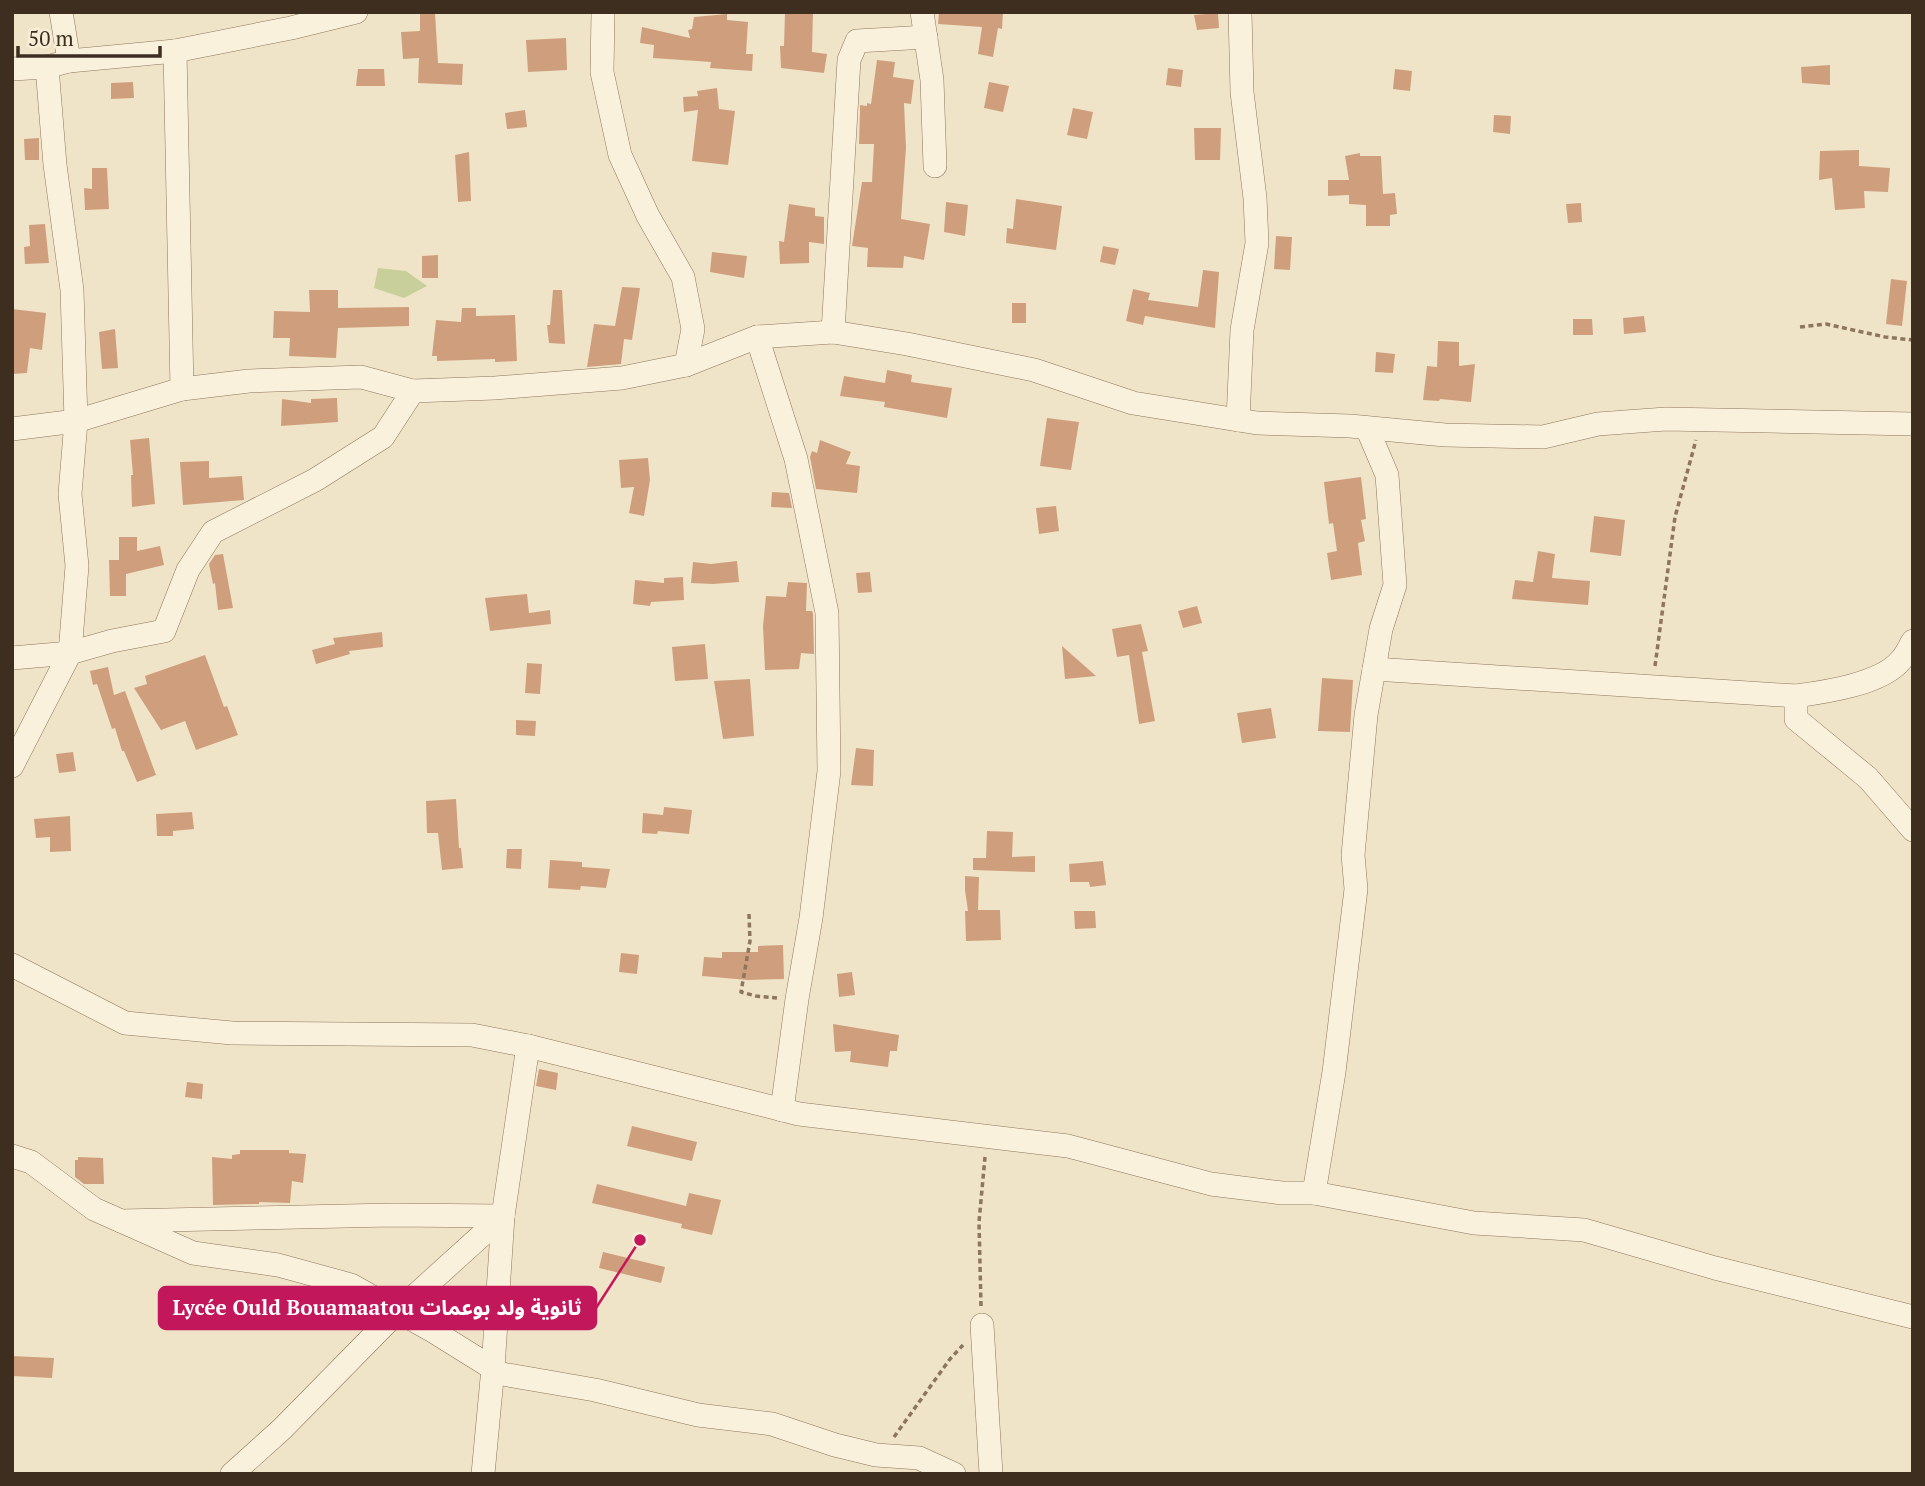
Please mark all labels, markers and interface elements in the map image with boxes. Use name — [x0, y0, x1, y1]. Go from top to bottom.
scale bar — [18, 14, 159, 58]
text: 50 m — [28, 24, 74, 52]
callout: Lycée Ould Bouamaatou ثانوية ولد بوعمات — [159, 1287, 596, 1329]
text: Lycée Ould Bouamaatou ثانوية ولد بوعمات — [172, 1293, 582, 1321]

